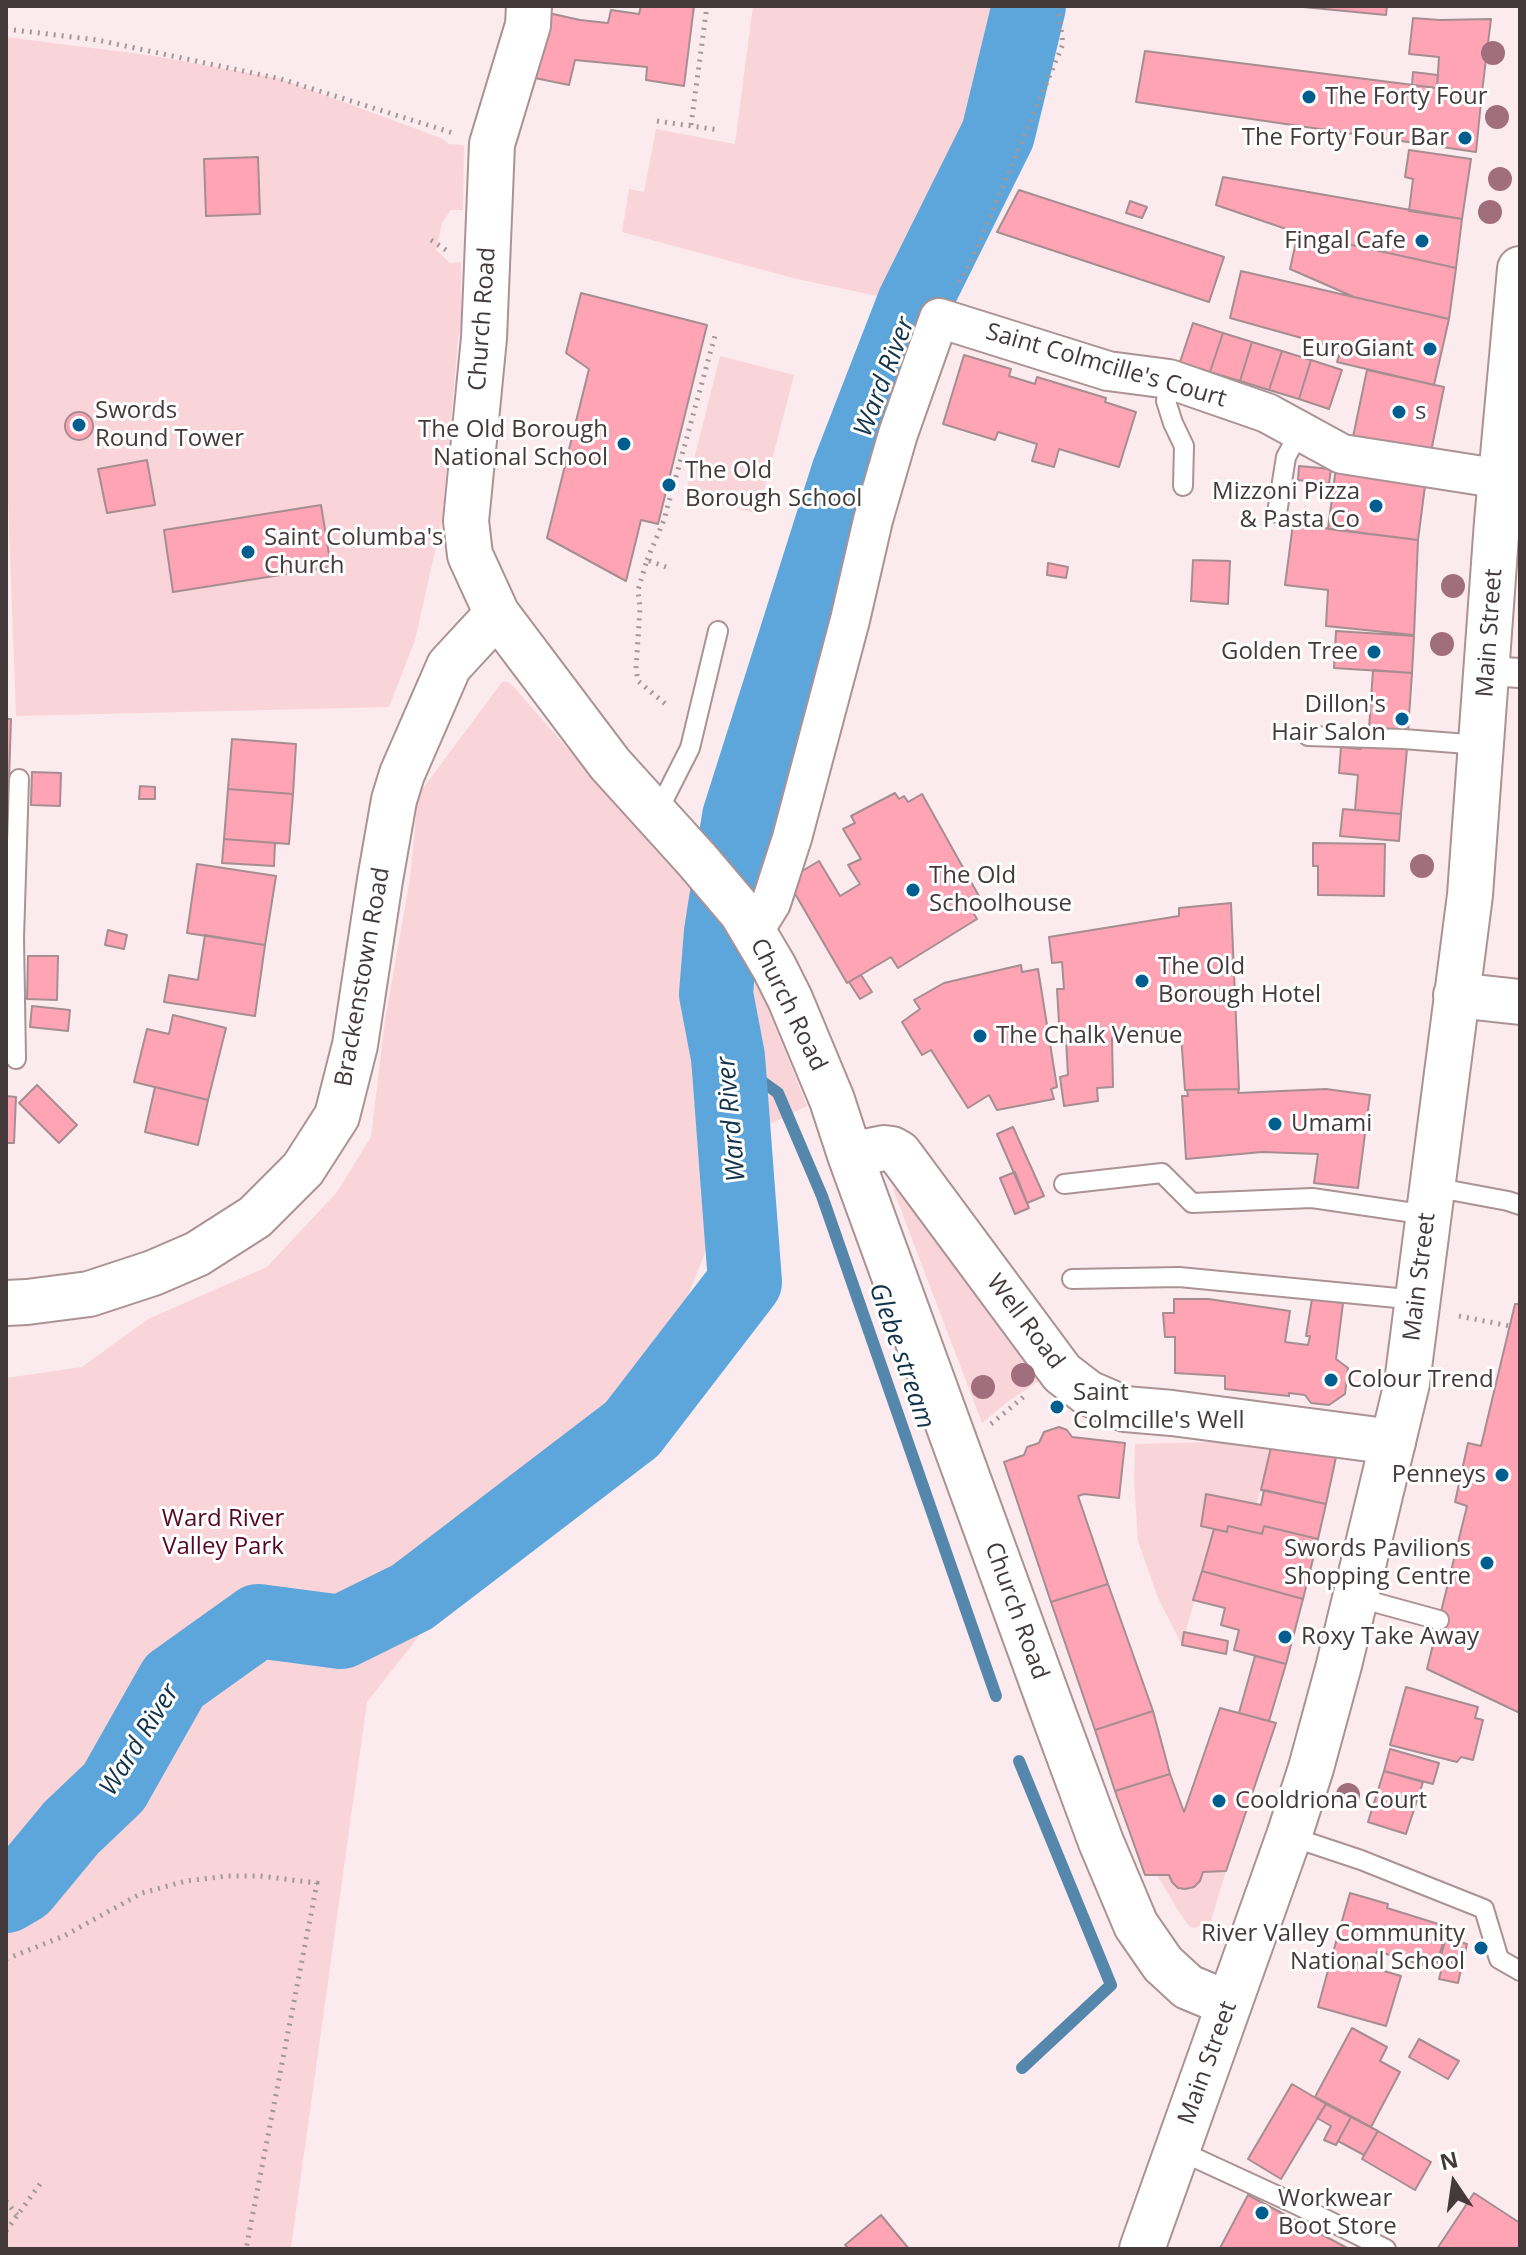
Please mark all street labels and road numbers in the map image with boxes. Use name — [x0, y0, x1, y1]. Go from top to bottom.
street label: Church Road — [464, 246, 502, 392]
street label: Saint Colmcille's Court — [983, 318, 1229, 414]
street label: Main Street — [1471, 568, 1509, 698]
street label: Brackenstown Road — [330, 865, 396, 1089]
street label: Church Road — [743, 934, 833, 1076]
street label: Main Street — [1398, 1211, 1442, 1343]
street label: Well Road — [980, 1269, 1070, 1375]
street label: Church Road — [978, 1538, 1054, 1684]
street label: Main Street — [1172, 1997, 1244, 2129]

